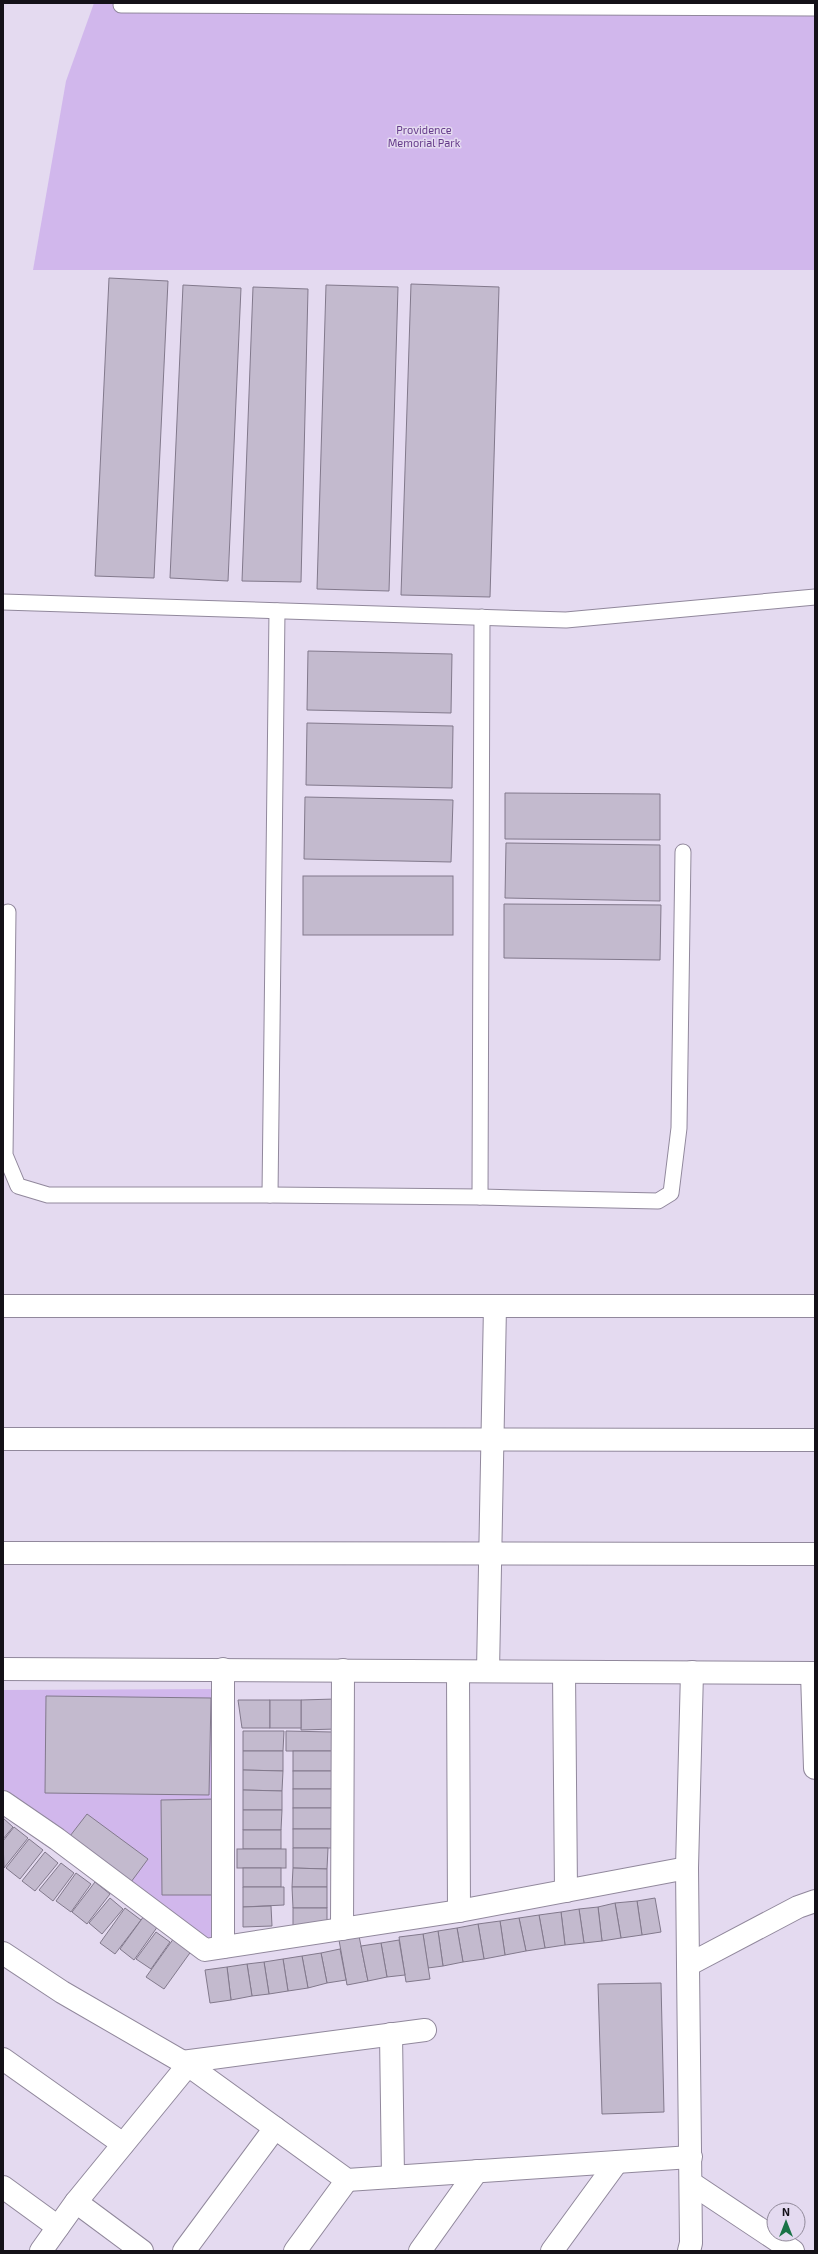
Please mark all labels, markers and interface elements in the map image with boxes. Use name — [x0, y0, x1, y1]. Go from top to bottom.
park label: Providence Memorial Park — [388, 123, 461, 149]
north arrow — [766, 2202, 806, 2242]
text: N — [782, 2205, 790, 2218]

